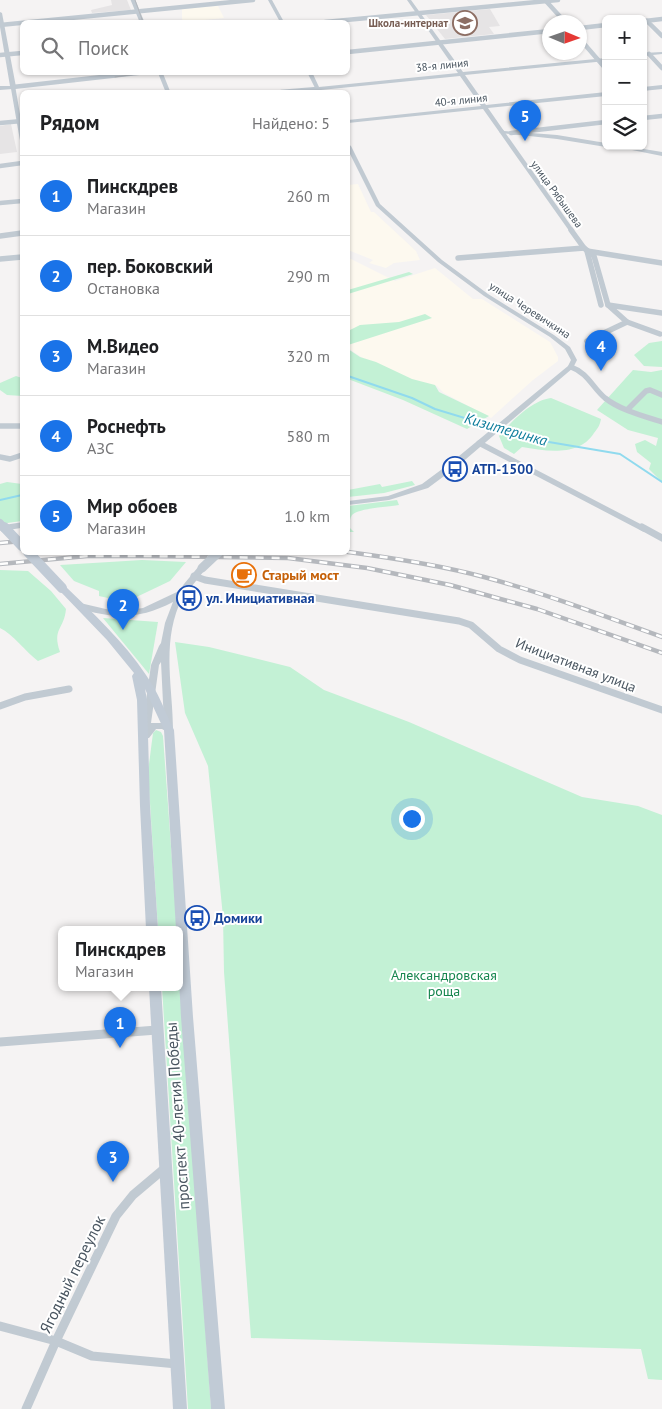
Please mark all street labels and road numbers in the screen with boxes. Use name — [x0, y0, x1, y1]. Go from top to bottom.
street label: 38-я линия — [415, 55, 469, 75]
street label: 40-я линия — [434, 90, 488, 110]
street label: улица Рябышева — [528, 158, 586, 230]
street label: улица Черевичкина — [487, 278, 573, 342]
street label: Инициативная улица — [513, 634, 639, 696]
street label: проспект 40-летия Победы — [160, 1022, 194, 1210]
street label: Ягодный переулок — [35, 1211, 109, 1336]

